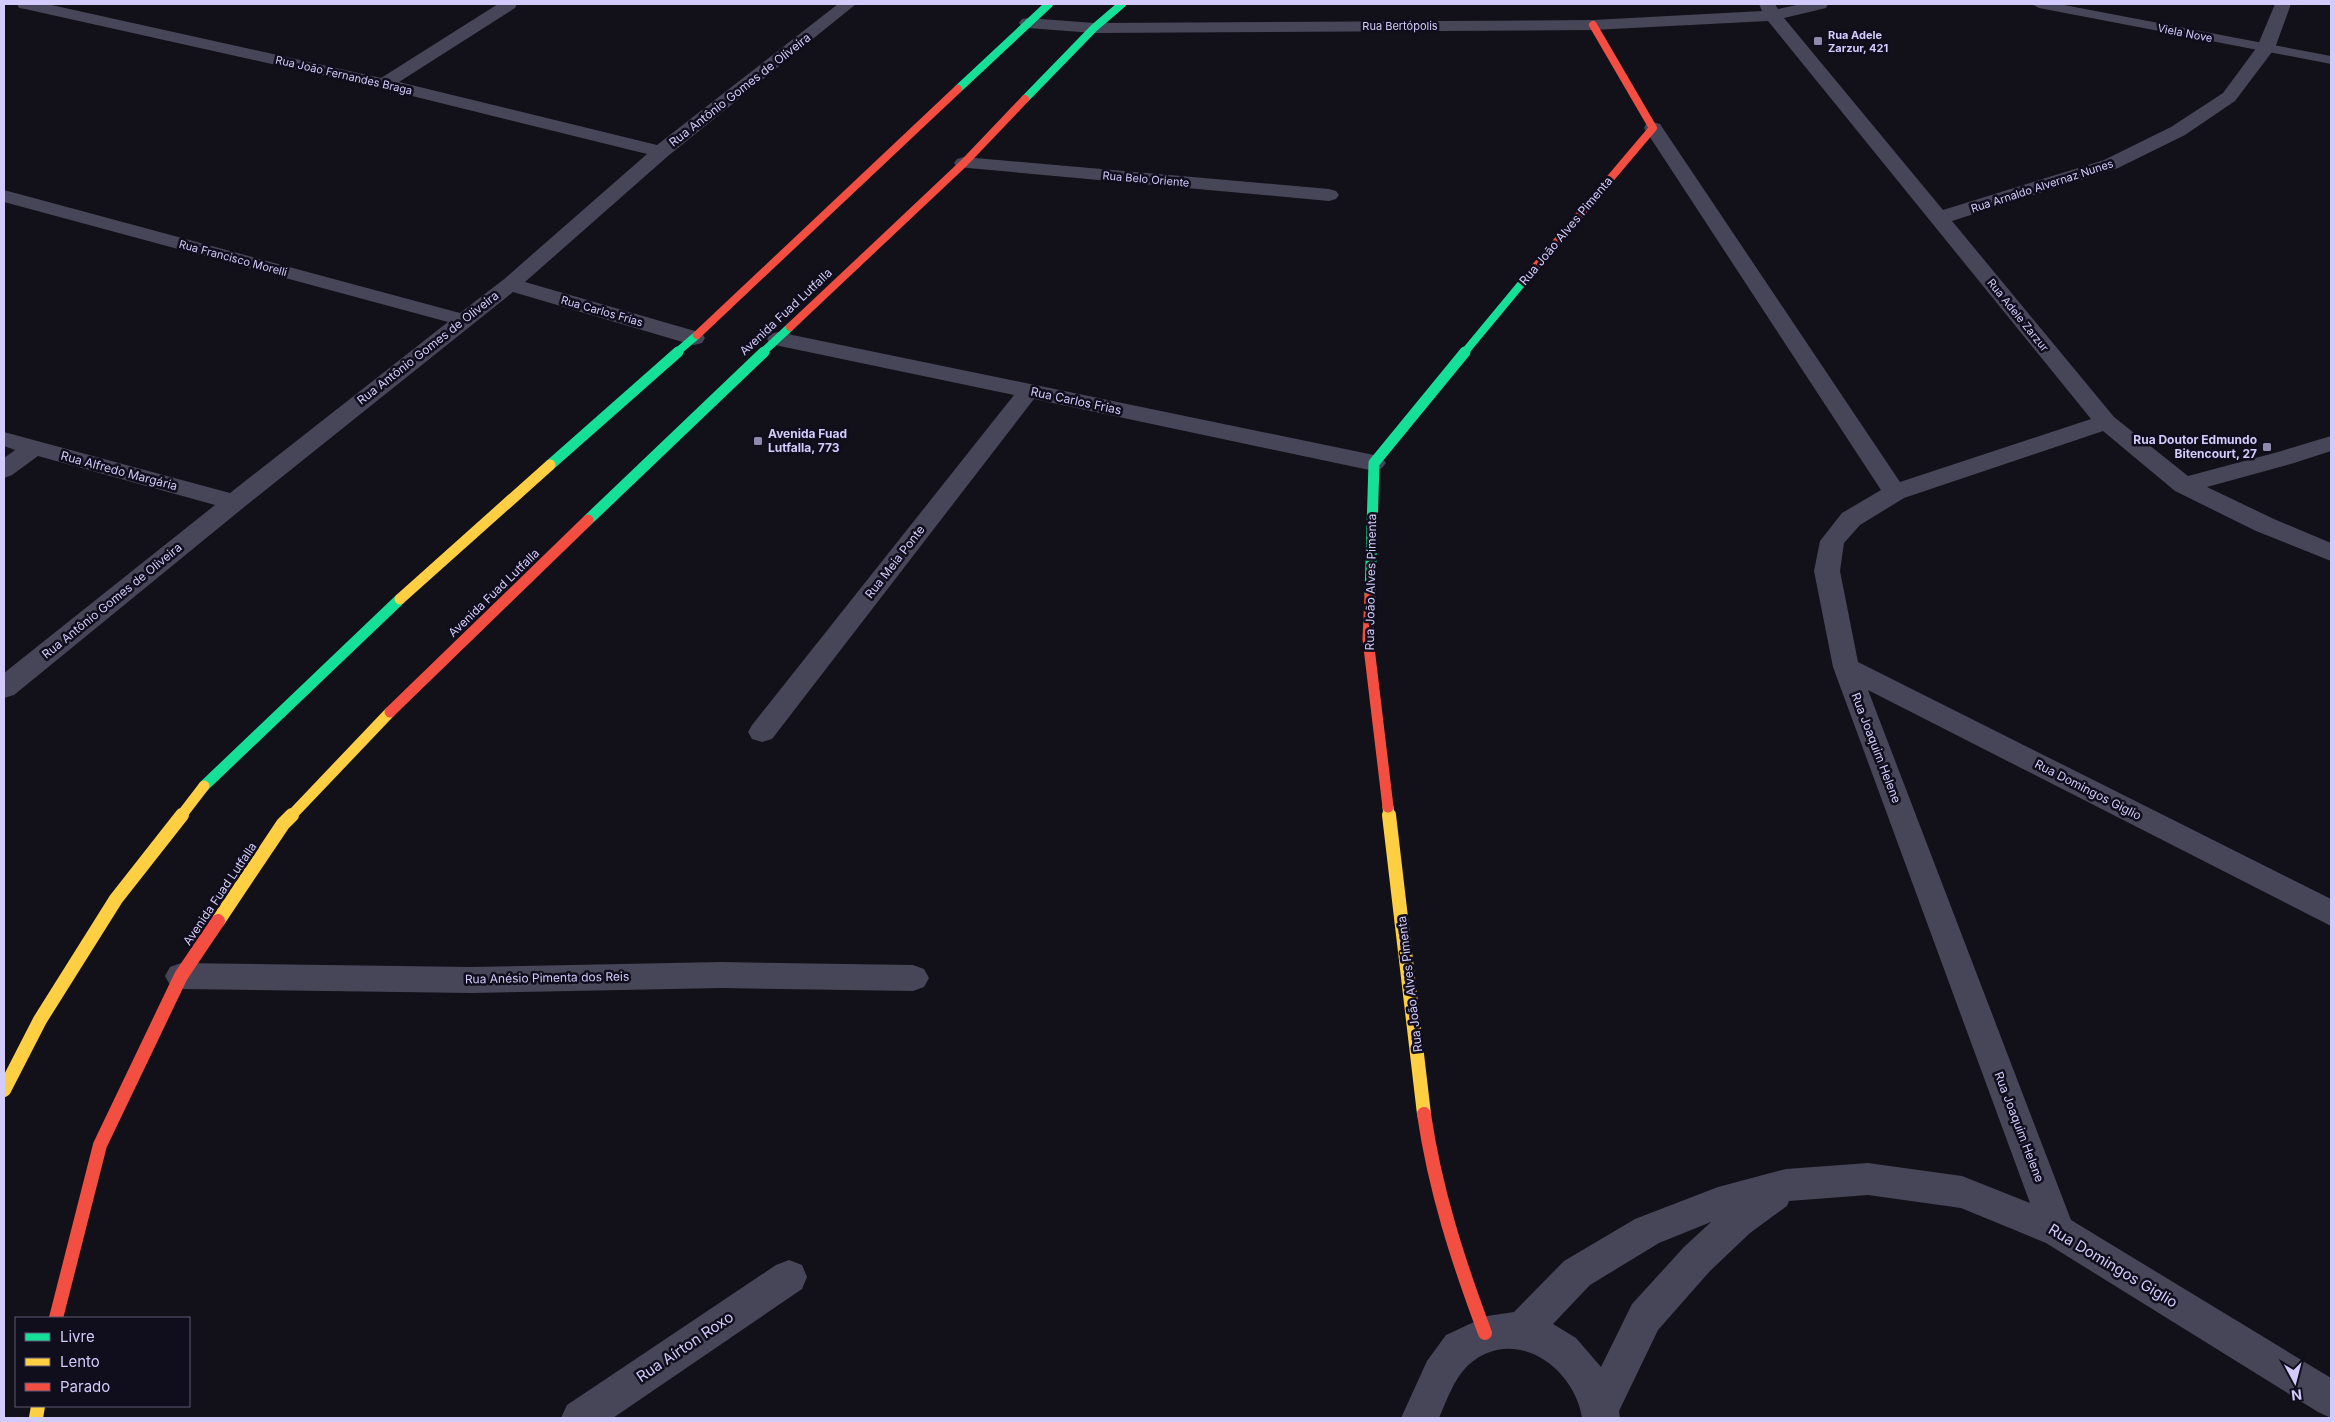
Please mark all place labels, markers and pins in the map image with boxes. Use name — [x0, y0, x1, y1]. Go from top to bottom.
place label: Rua Adele Zarzur, 421 — [1828, 28, 1888, 55]
marker: Rua Adele Zarzur, 421 — [1812, 35, 1824, 47]
place label: Avenida Fuad Lutfalla, 773 — [768, 426, 847, 455]
place label: Rua Doutor Edmundo Bitencourt, 27 — [2133, 432, 2257, 461]
marker: Avenida Fuad Lutfalla, 773 — [752, 435, 764, 447]
marker: Rua Doutor Edmundo Bitencourt, 27 — [2261, 441, 2273, 453]

